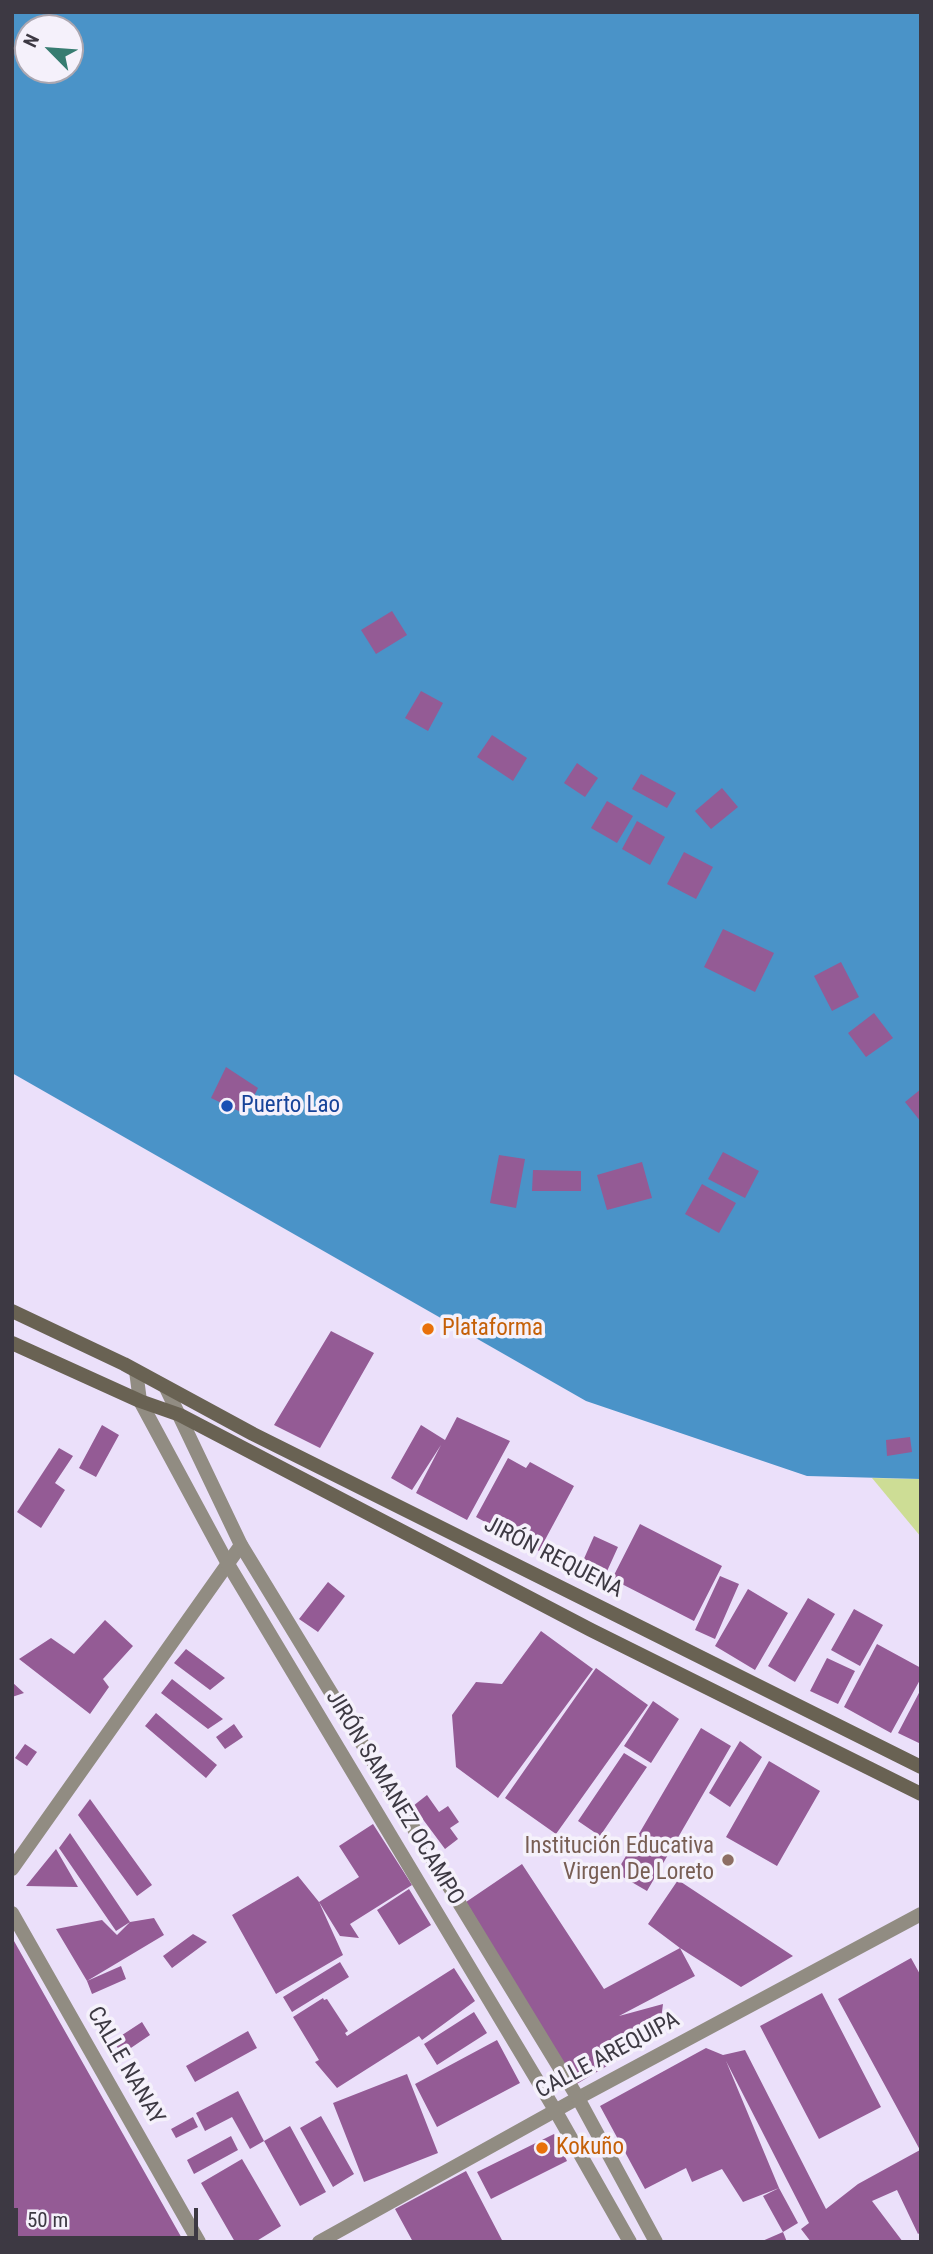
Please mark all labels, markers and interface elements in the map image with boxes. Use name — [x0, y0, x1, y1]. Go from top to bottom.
north arrow — [14, 14, 84, 84]
text: N — [18, 31, 44, 51]
place label: Puerto Lao — [241, 1092, 340, 1120]
marker: Puerto Lao — [219, 1098, 235, 1114]
place label: Plataforma — [442, 1315, 543, 1343]
marker: Plataforma — [420, 1321, 436, 1337]
street label: JIRÓN REQUENA — [479, 1511, 627, 1605]
street label: JIRÓN SAMANEZ OCAMPO — [319, 1686, 469, 1910]
place label: Institución Educativa Virgen De Loreto — [525, 1833, 714, 1887]
marker: Institución Educativa Virgen De Loreto — [720, 1852, 736, 1868]
street label: CALLE NANAY — [80, 2002, 170, 2130]
street label: CALLE AREQUIPA — [531, 2007, 685, 2105]
place label: Kokuño — [556, 2134, 624, 2162]
marker: Kokuño — [534, 2140, 550, 2156]
scale bar — [18, 2194, 201, 2238]
text: 50 m — [27, 2208, 68, 2232]

